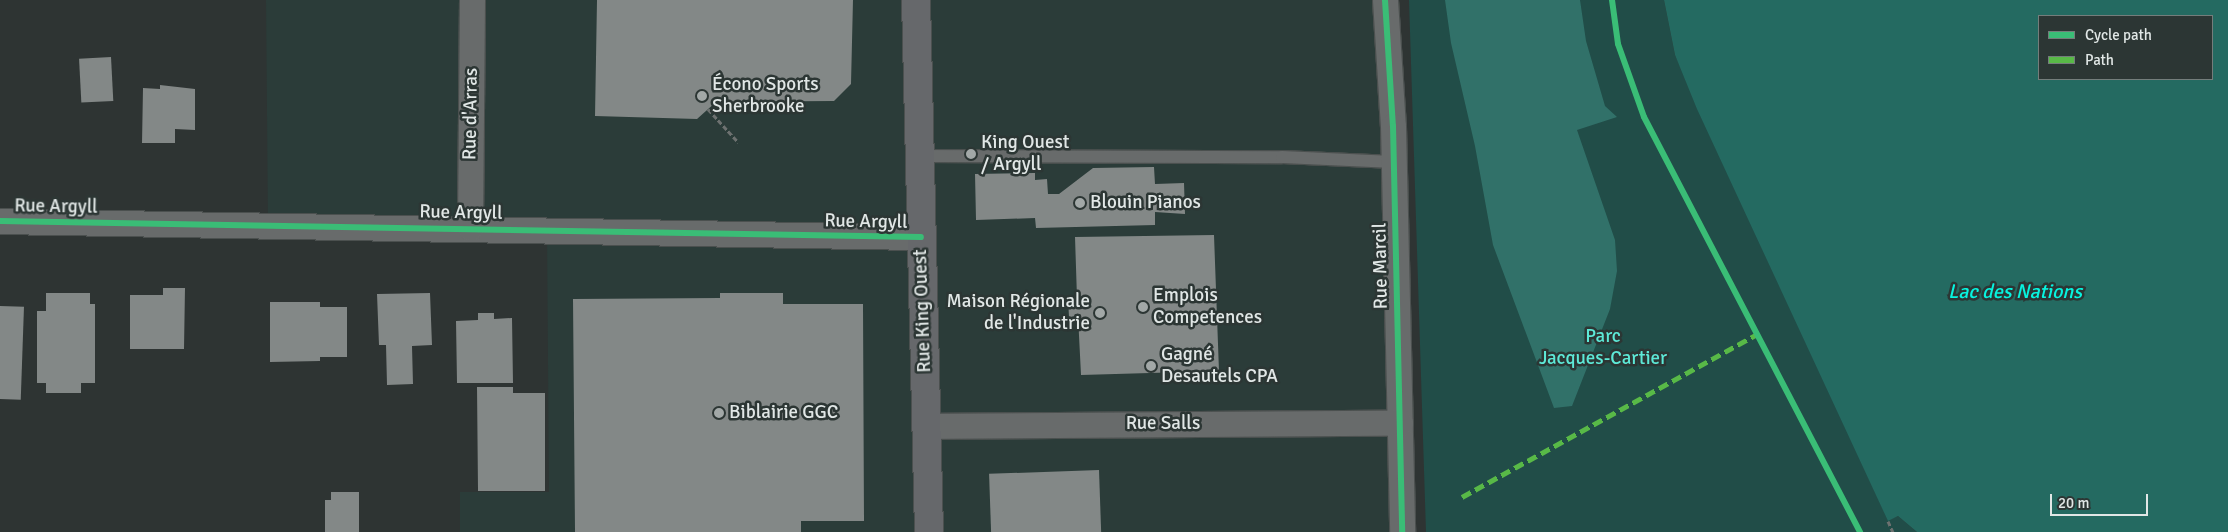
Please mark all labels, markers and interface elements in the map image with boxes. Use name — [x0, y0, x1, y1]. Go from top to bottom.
legend — [2038, 15, 2213, 80]
text: Cycle path — [2085, 26, 2152, 44]
text: Path — [2085, 51, 2114, 69]
street label: Rue d'Arras — [459, 68, 483, 160]
place label: Écono Sports Sherbrooke — [712, 74, 819, 118]
marker: Écono Sports Sherbrooke — [696, 90, 708, 102]
place label: King Ouest / Argyll — [981, 132, 1069, 176]
marker: King Ouest / Argyll — [965, 148, 977, 160]
place label: Blouin Pianos — [1090, 192, 1201, 214]
street label: Rue Argyll — [14, 195, 98, 219]
marker: Blouin Pianos — [1074, 197, 1086, 209]
street label: Rue Argyll — [419, 201, 503, 225]
street label: Rue Argyll — [824, 210, 908, 234]
street label: Rue Marcil — [1369, 223, 1393, 309]
street label: Rue King Ouest — [909, 249, 937, 373]
water label: Lac des Nations — [1948, 279, 2082, 303]
place label: Emplois Competences — [1153, 285, 1262, 329]
place label: Maison Régionale de l'Industrie — [947, 291, 1090, 335]
marker: Emplois Competences — [1137, 301, 1149, 313]
marker: Maison Régionale de l'Industrie — [1094, 307, 1106, 319]
park label: Parc Jacques-Cartier — [1539, 326, 1667, 370]
place label: Gagné Desautels CPA — [1161, 344, 1278, 388]
marker: Gagné Desautels CPA — [1145, 360, 1157, 372]
place label: Biblairie GGC — [729, 402, 838, 424]
marker: Biblairie GGC — [713, 407, 725, 419]
street label: Rue Salls — [1126, 413, 1200, 435]
scale bar — [2053, 484, 2150, 516]
text: 20 m — [2058, 494, 2089, 512]

